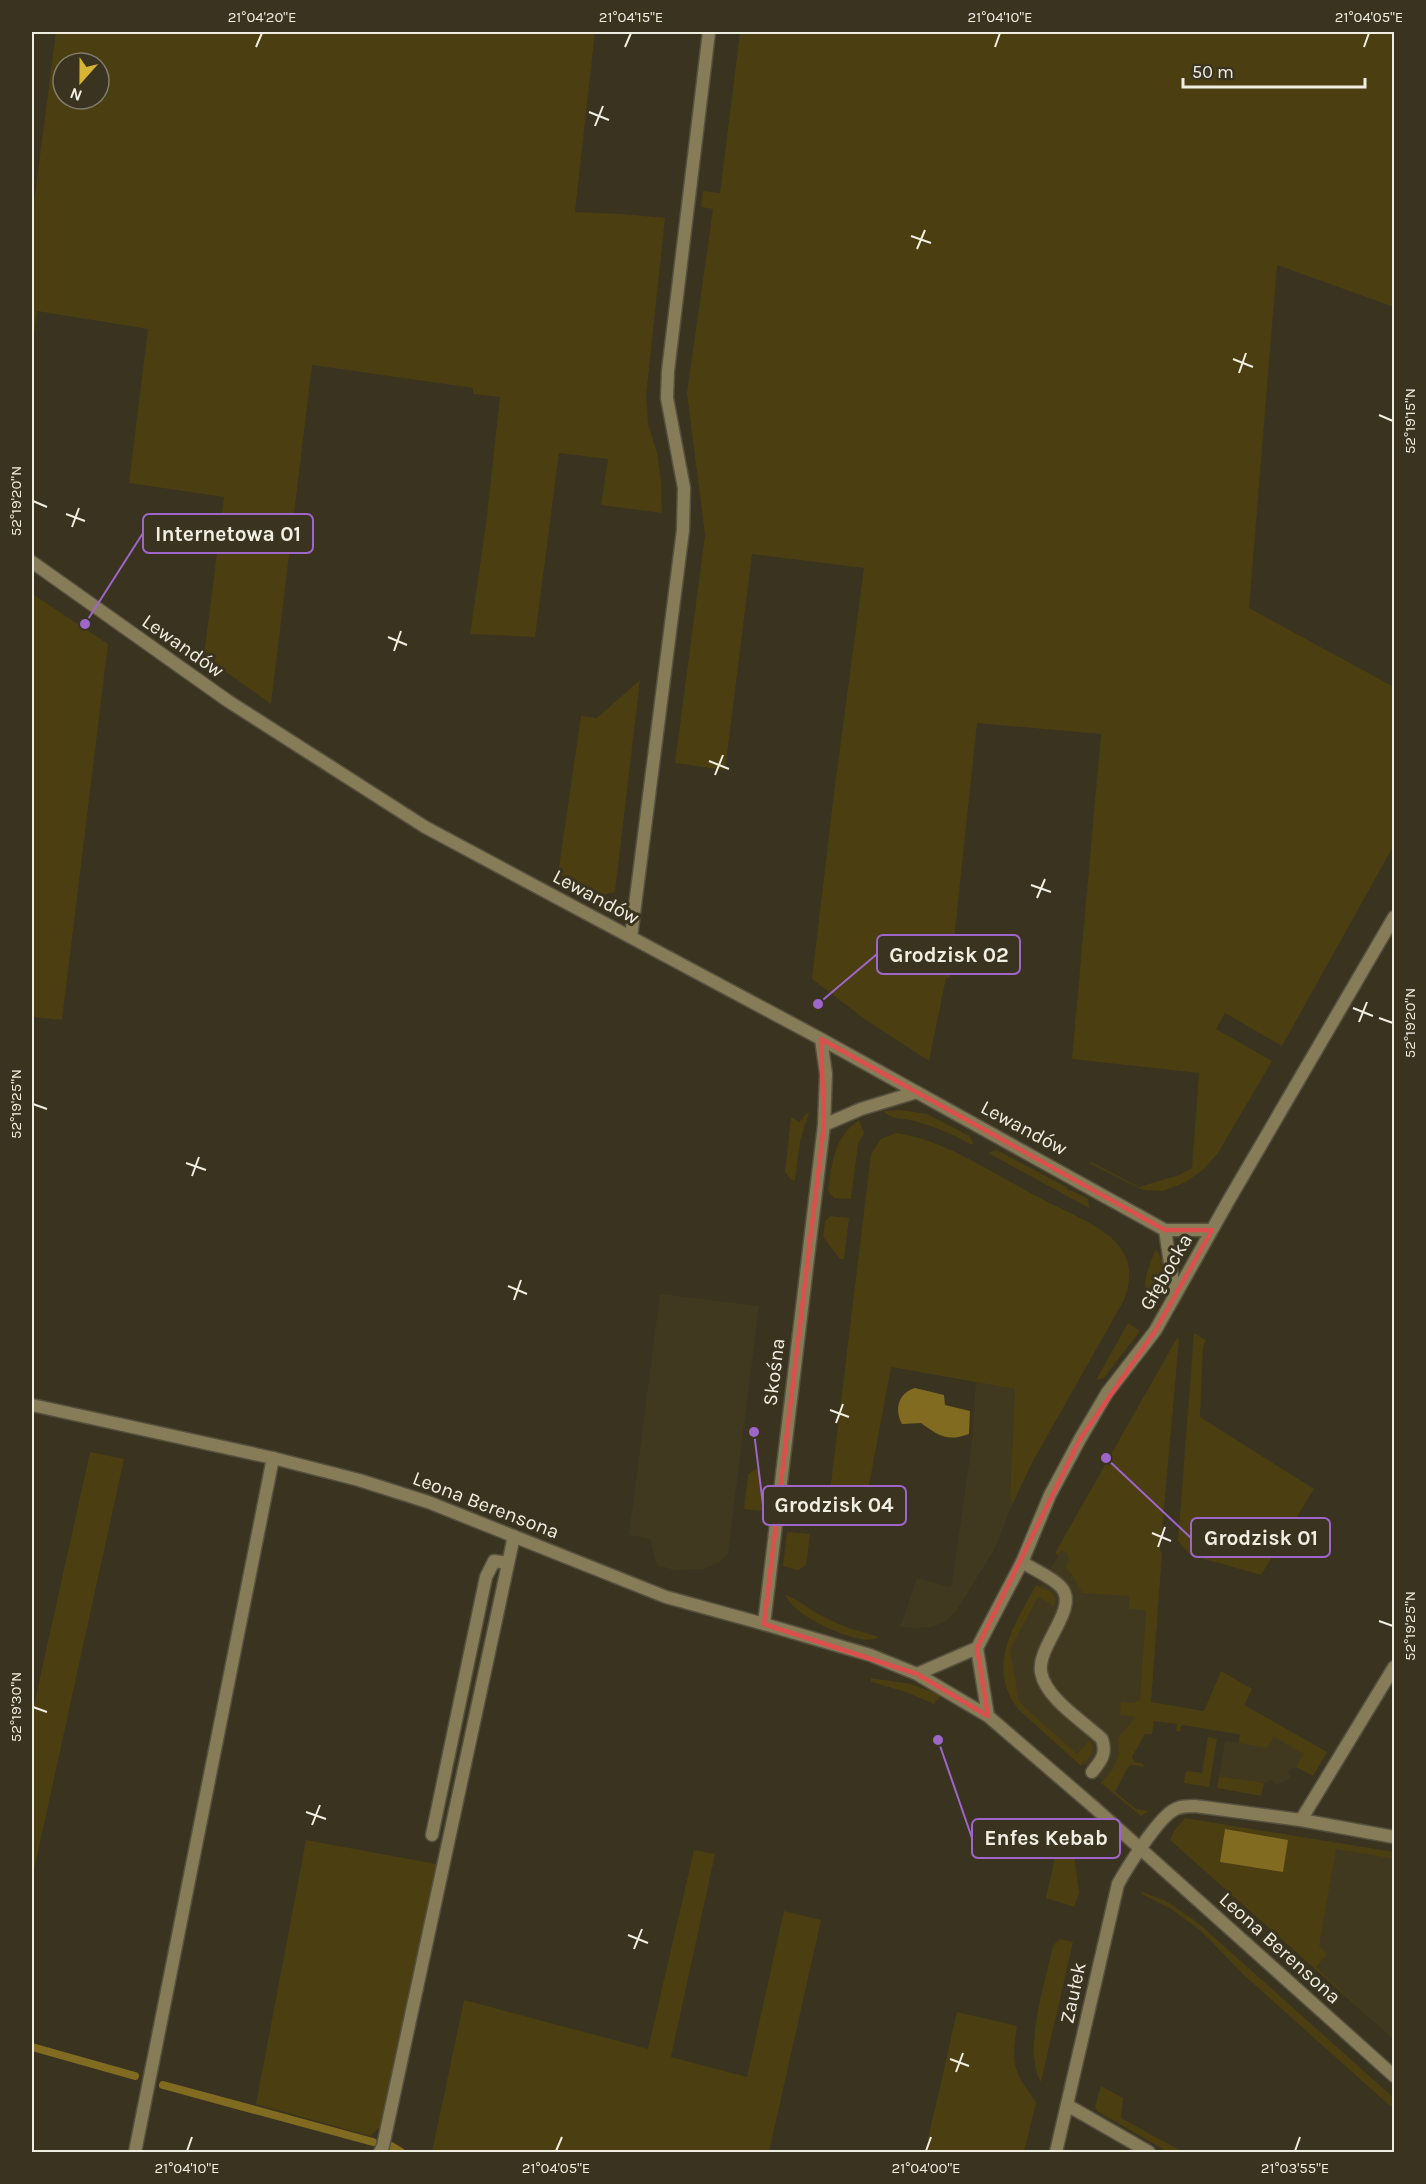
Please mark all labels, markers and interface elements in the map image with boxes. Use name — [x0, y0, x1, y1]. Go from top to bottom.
text: 21°04'20"E — [228, 8, 296, 26]
text: 21°04'15"E — [599, 8, 663, 26]
text: 21°04'10"E — [968, 8, 1032, 26]
text: 21°04'05"E — [1335, 8, 1403, 26]
north arrow — [51, 51, 111, 111]
scale bar — [1183, 51, 1364, 89]
text: 50 m — [1192, 61, 1234, 83]
text: N — [67, 84, 85, 105]
text: 52°19'15"N — [1401, 388, 1419, 454]
text: 52°19'20"N — [7, 466, 25, 536]
callout: Internetowa 01 — [143, 514, 313, 553]
text: Internetowa 01 — [155, 522, 301, 546]
street label: Lewandów — [138, 609, 229, 683]
street label: Lewandów — [549, 865, 644, 930]
callout: Grodzisk 02 — [877, 935, 1020, 974]
text: Grodzisk 02 — [889, 943, 1009, 967]
text: 52°19'20"N — [1401, 988, 1419, 1058]
text: 52°19'25"N — [7, 1069, 25, 1139]
street label: Lewandów — [977, 1096, 1072, 1161]
street label: Głębocka — [1135, 1230, 1197, 1314]
street label: Skośna — [758, 1337, 790, 1407]
street label: Leona Berensona — [409, 1466, 563, 1544]
callout: Grodzisk 04 — [763, 1486, 906, 1525]
text: Grodzisk 04 — [774, 1493, 894, 1517]
callout: Grodzisk 01 — [1191, 1518, 1330, 1557]
text: Grodzisk 01 — [1204, 1526, 1318, 1550]
text: 52°19'25"N — [1401, 1591, 1419, 1661]
text: 52°19'30"N — [7, 1672, 25, 1742]
callout: Enfes Kebab — [972, 1819, 1120, 1858]
text: Enfes Kebab — [984, 1826, 1108, 1850]
street label: Leona Berensona — [1215, 1888, 1345, 2008]
street label: Zaułek — [1055, 1960, 1091, 2026]
text: 21°04'10"E — [155, 2159, 219, 2177]
text: 21°04'05"E — [522, 2159, 590, 2177]
text: 21°04'00"E — [892, 2159, 960, 2177]
text: 21°03'55"E — [1261, 2159, 1329, 2177]

